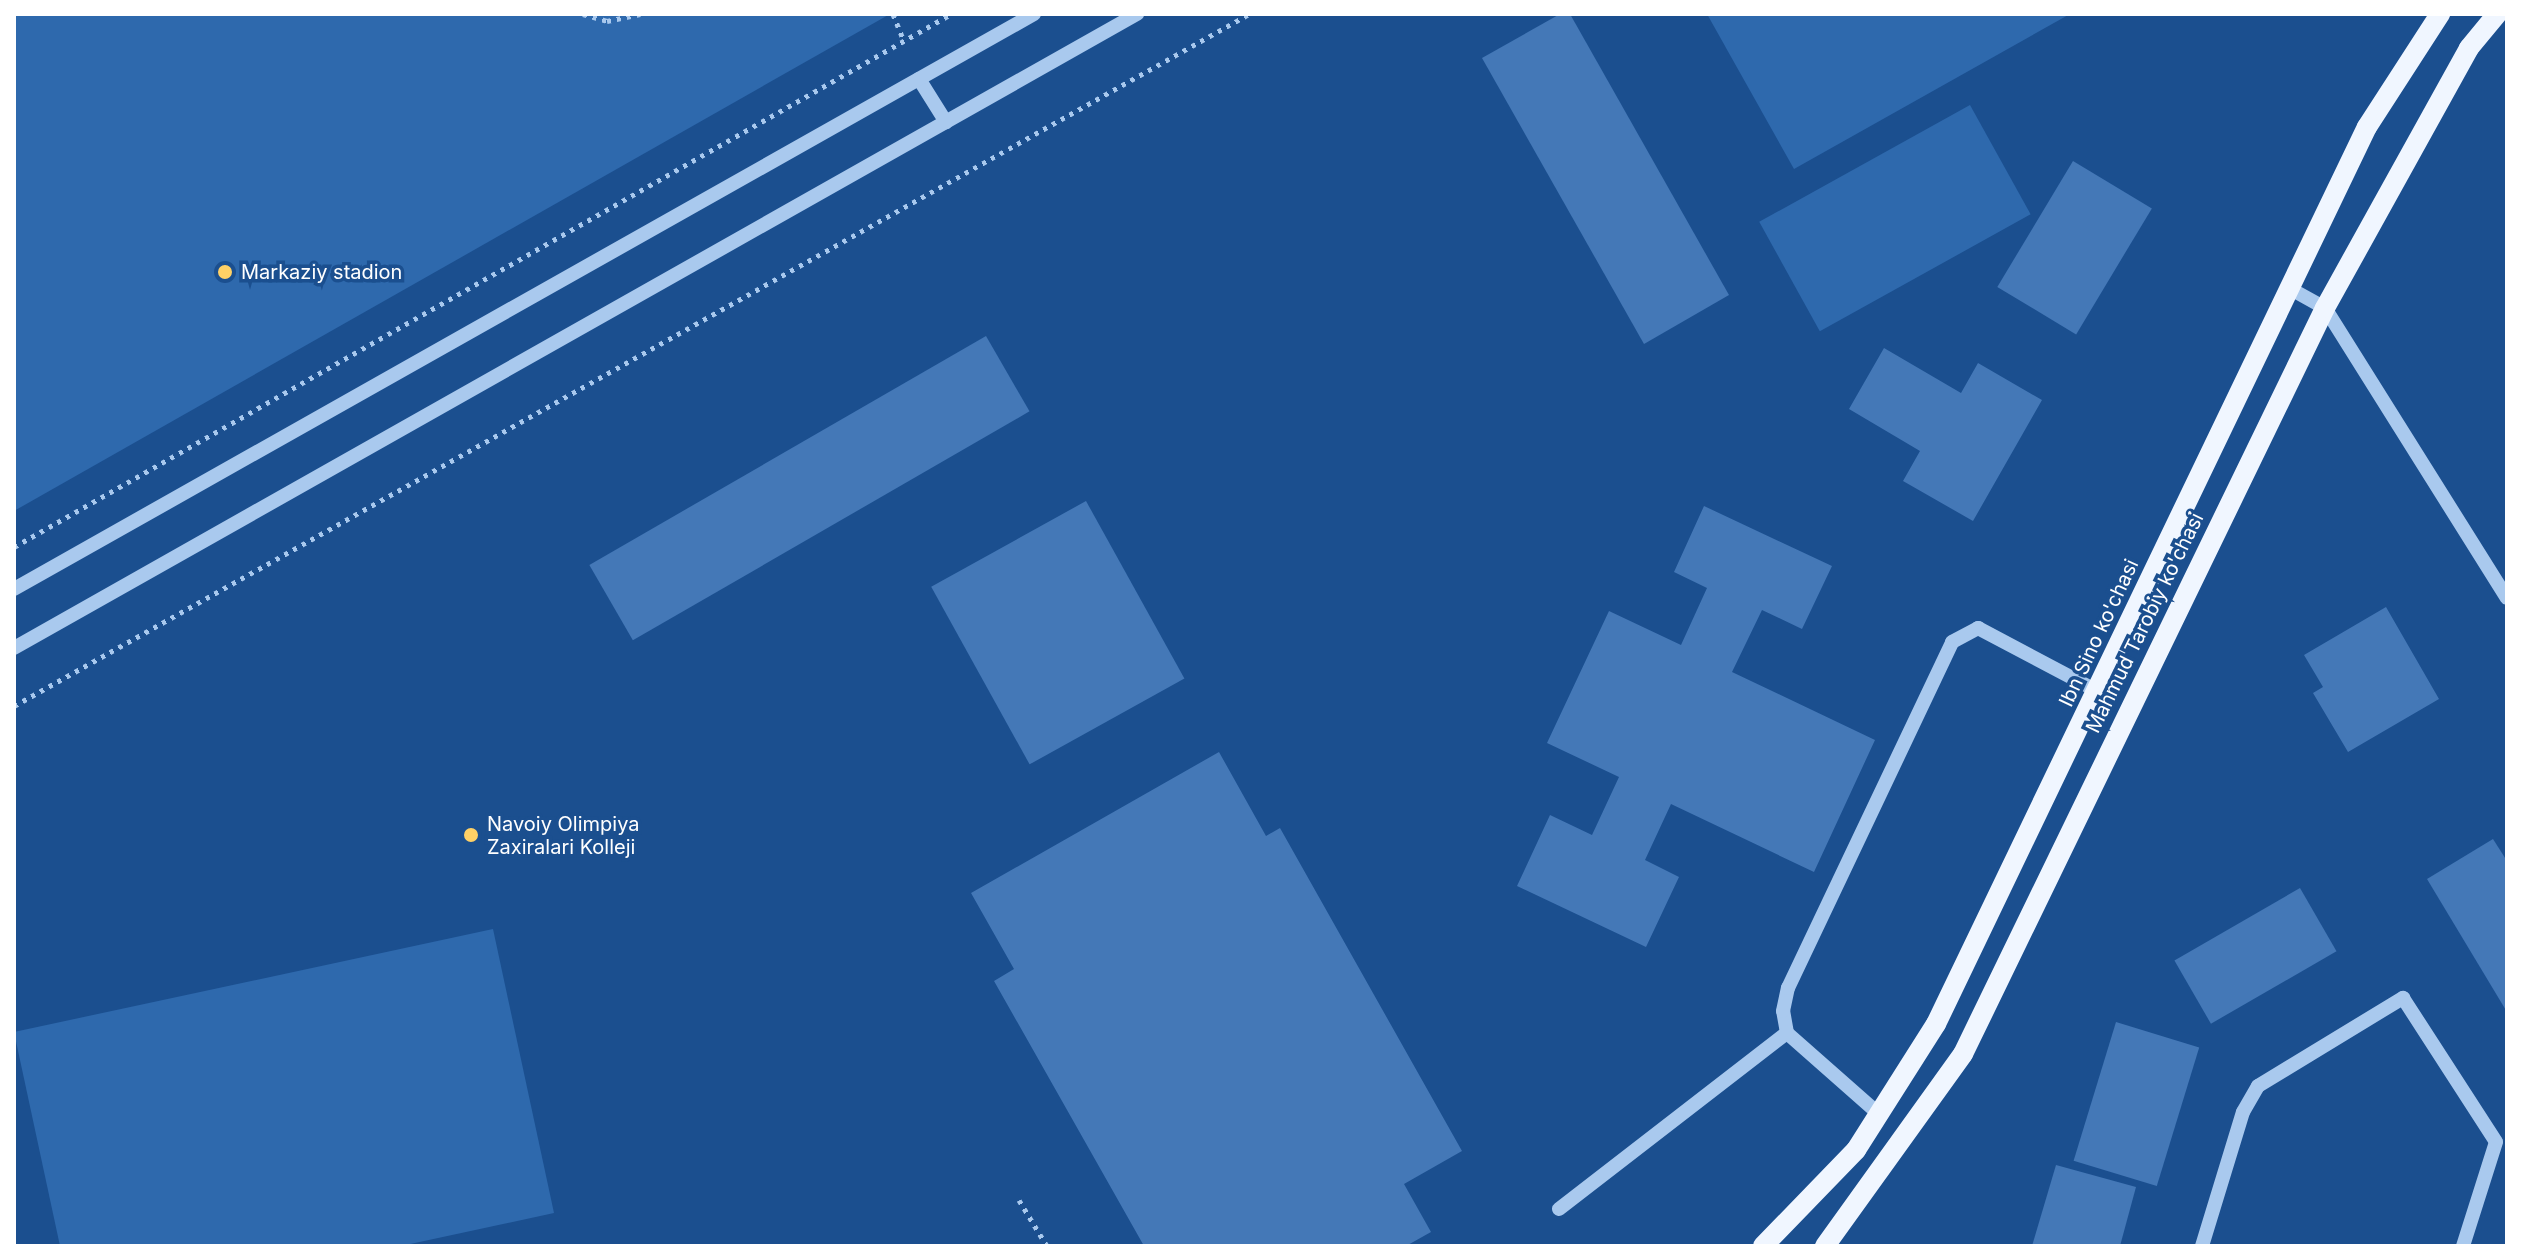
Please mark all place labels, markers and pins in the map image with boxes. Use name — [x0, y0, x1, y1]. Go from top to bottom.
place label: Markaziy stadion — [241, 260, 402, 284]
marker: Markaziy stadion — [216, 263, 234, 281]
place label: Navoiy Olimpiya Zaxiralari Kolleji — [487, 812, 640, 859]
marker: Navoiy Olimpiya Zaxiralari Kolleji — [462, 826, 480, 844]

